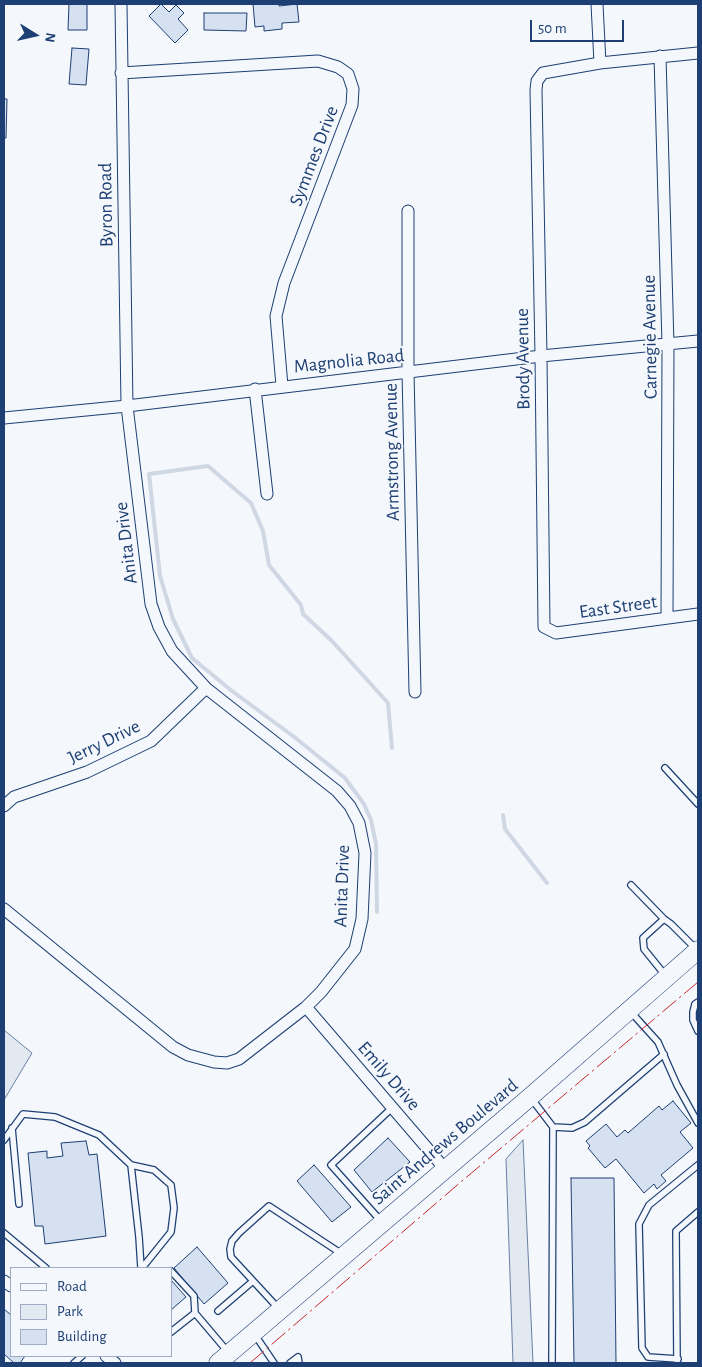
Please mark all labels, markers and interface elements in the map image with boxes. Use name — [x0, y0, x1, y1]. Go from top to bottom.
north arrow — [10, 10, 60, 60]
scale bar — [532, 10, 626, 42]
text: 50 m — [538, 21, 567, 36]
text: N — [42, 32, 58, 44]
street label: Symmes Drive — [284, 103, 344, 209]
street label: Byron Road — [94, 163, 118, 247]
street label: Carnegie Avenue — [638, 275, 662, 399]
street label: Brody Avenue — [511, 308, 535, 410]
street label: Magnolia Road — [293, 344, 405, 378]
street label: Armstrong Avenue — [379, 383, 405, 521]
street label: Anita Drive — [110, 501, 142, 585]
street label: East Street — [578, 590, 658, 624]
street label: Jerry Drive — [64, 715, 144, 769]
street label: Anita Drive — [329, 844, 355, 928]
street label: Emily Drive — [353, 1037, 425, 1115]
street label: Saint Andrews Boulevard — [367, 1074, 523, 1210]
legend — [10, 1267, 172, 1357]
text: Road — [57, 1279, 87, 1294]
text: Park — [57, 1304, 83, 1319]
text: Building — [57, 1329, 107, 1344]

